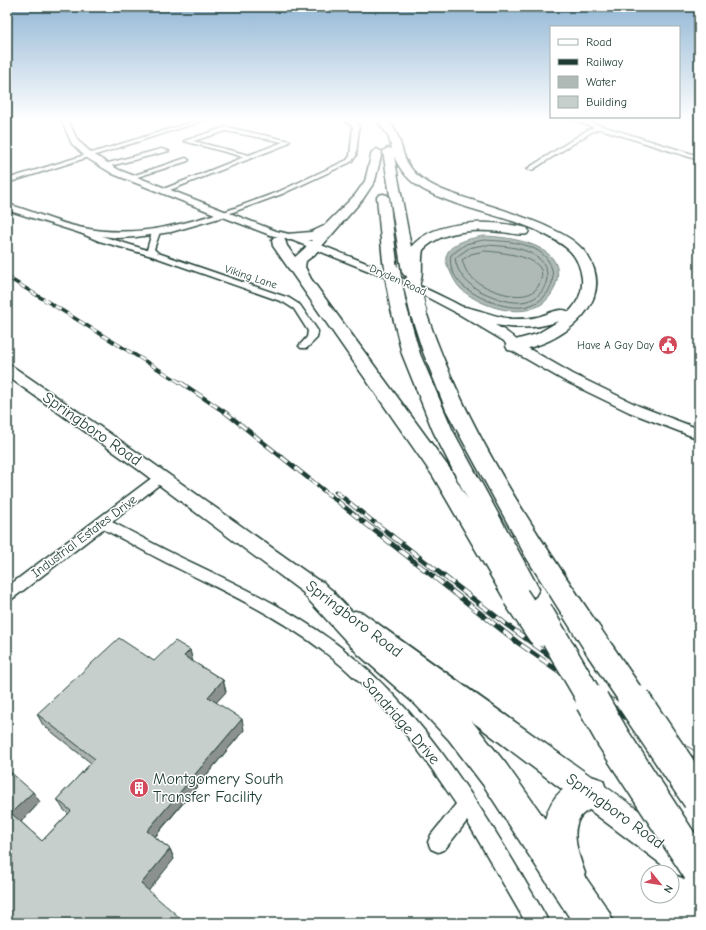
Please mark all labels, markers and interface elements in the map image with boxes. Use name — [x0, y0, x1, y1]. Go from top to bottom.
legend — [550, 26, 680, 118]
text: Road — [586, 35, 612, 49]
text: Railway — [586, 55, 624, 69]
text: Water — [586, 75, 616, 89]
text: Building — [586, 95, 627, 109]
street label: Viking Lane — [223, 262, 279, 292]
street label: Dryden Road — [368, 262, 429, 298]
public building icon: Have A Gay Day — [657, 334, 679, 356]
place label: Have A Gay Day — [577, 339, 654, 352]
street label: Springboro Road — [39, 388, 145, 470]
street label: Industrial Estates Drive — [28, 491, 140, 580]
street label: Springboro Road — [302, 577, 406, 661]
street label: Sandridge Drive — [358, 674, 444, 768]
place label: Montgomery South Transfer Facility — [153, 770, 284, 806]
street label: Springboro Road — [563, 770, 667, 852]
building icon: Montgomery South Transfer Facility — [128, 777, 150, 799]
north arrow — [640, 864, 680, 904]
text: N — [661, 882, 676, 895]

